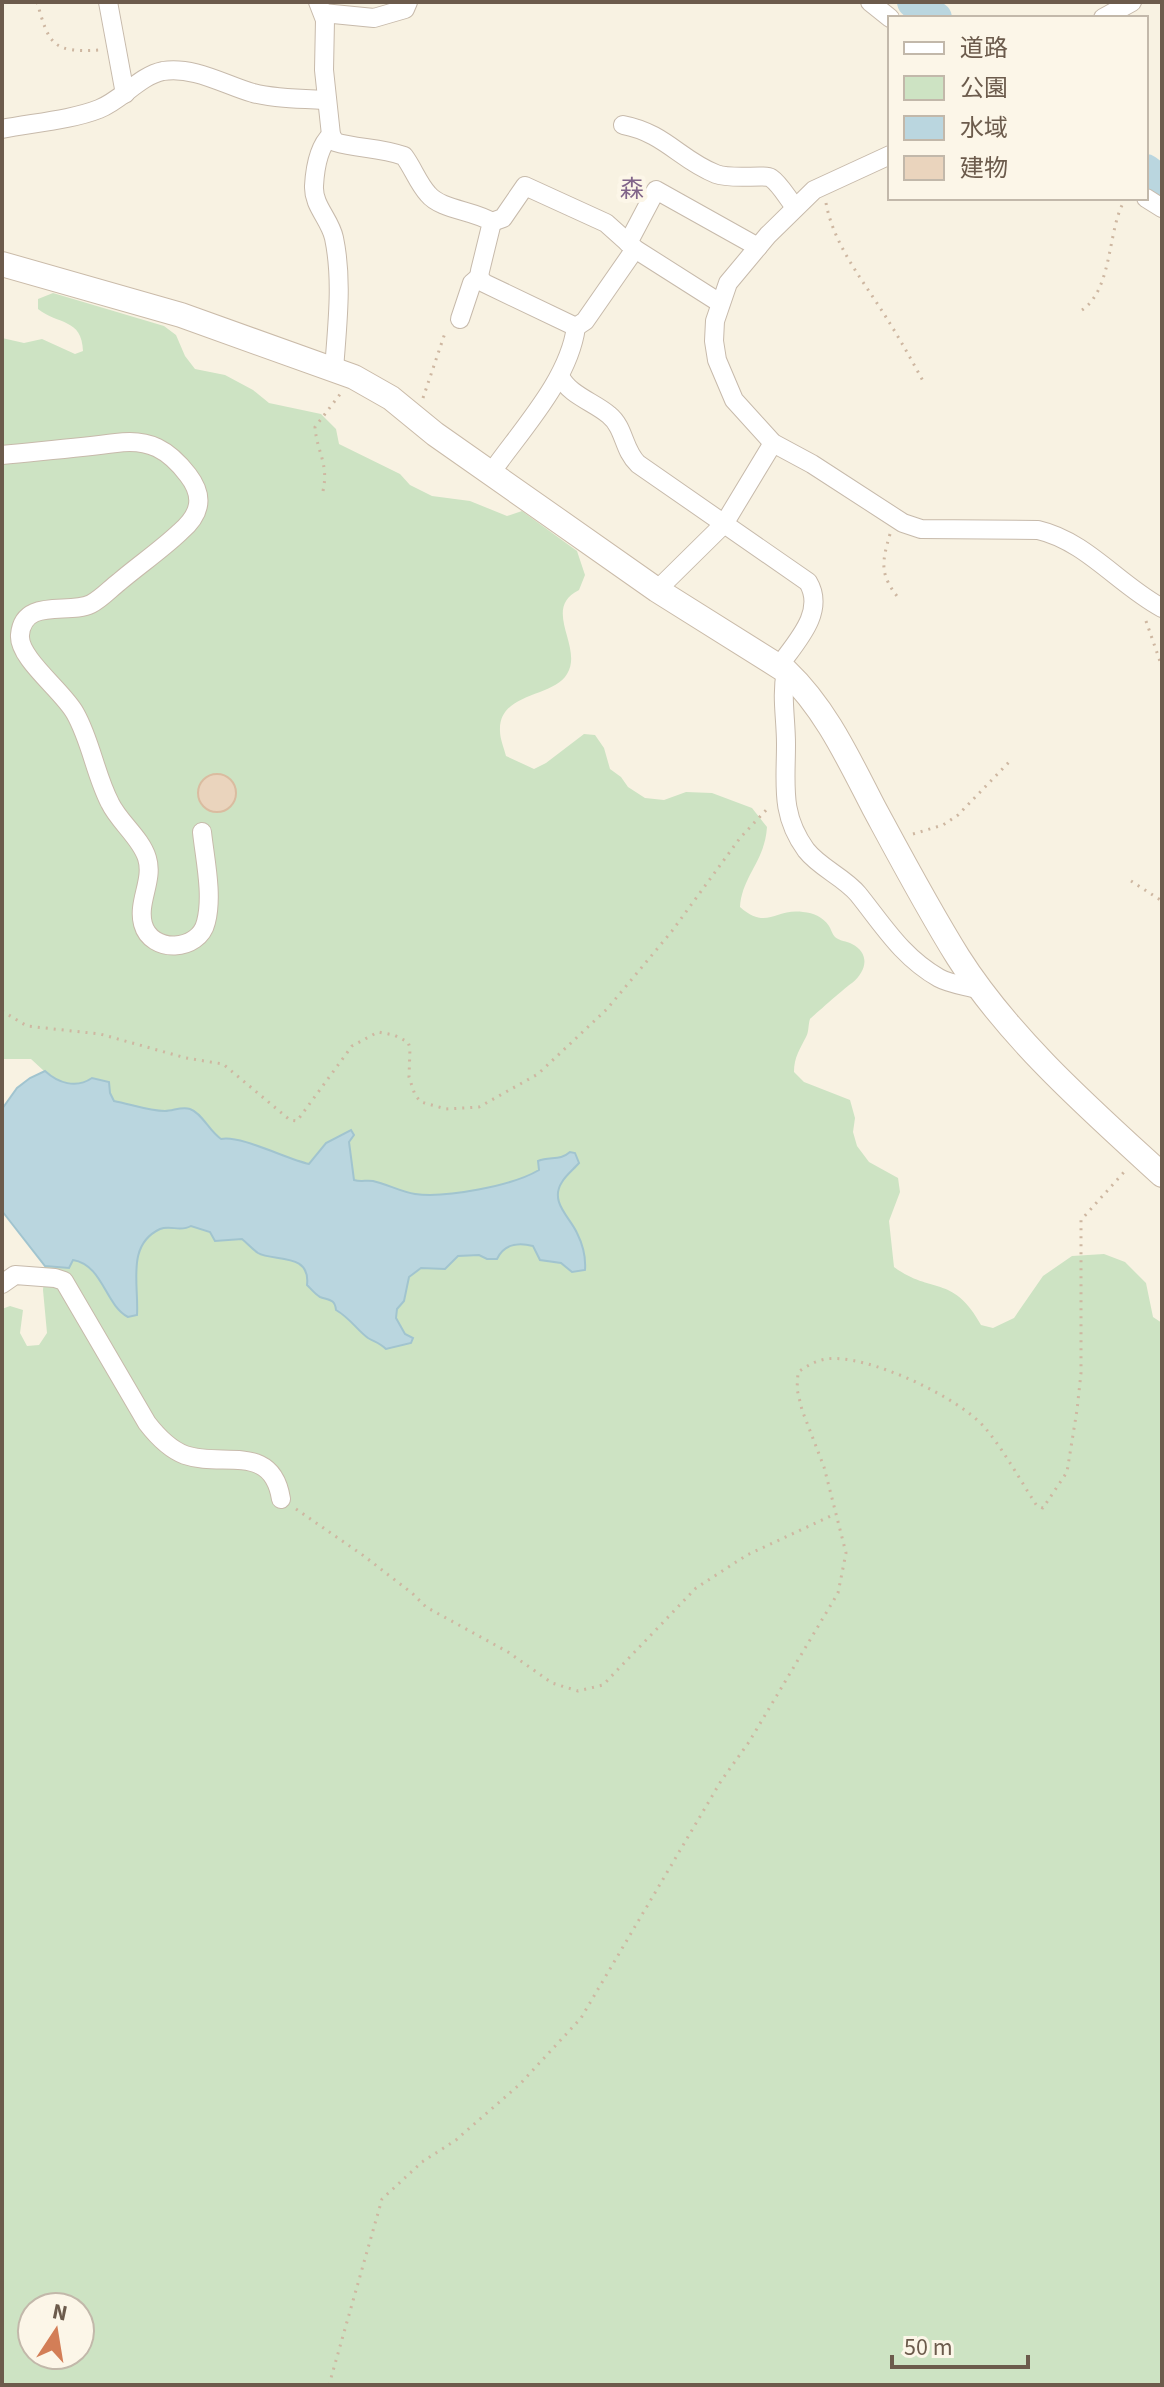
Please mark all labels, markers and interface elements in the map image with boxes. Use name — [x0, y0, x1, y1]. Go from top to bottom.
legend — [888, 16, 1148, 200]
text: 道路 — [960, 31, 1008, 66]
text: 公園 — [960, 71, 1008, 106]
text: 水域 — [960, 111, 1008, 146]
text: 建物 — [960, 151, 1008, 186]
district label: 森 — [620, 172, 644, 207]
north arrow — [16, 2291, 96, 2371]
text: N — [49, 2295, 70, 2330]
scale bar — [892, 2319, 1028, 2369]
text: 50 m — [904, 2330, 953, 2365]

